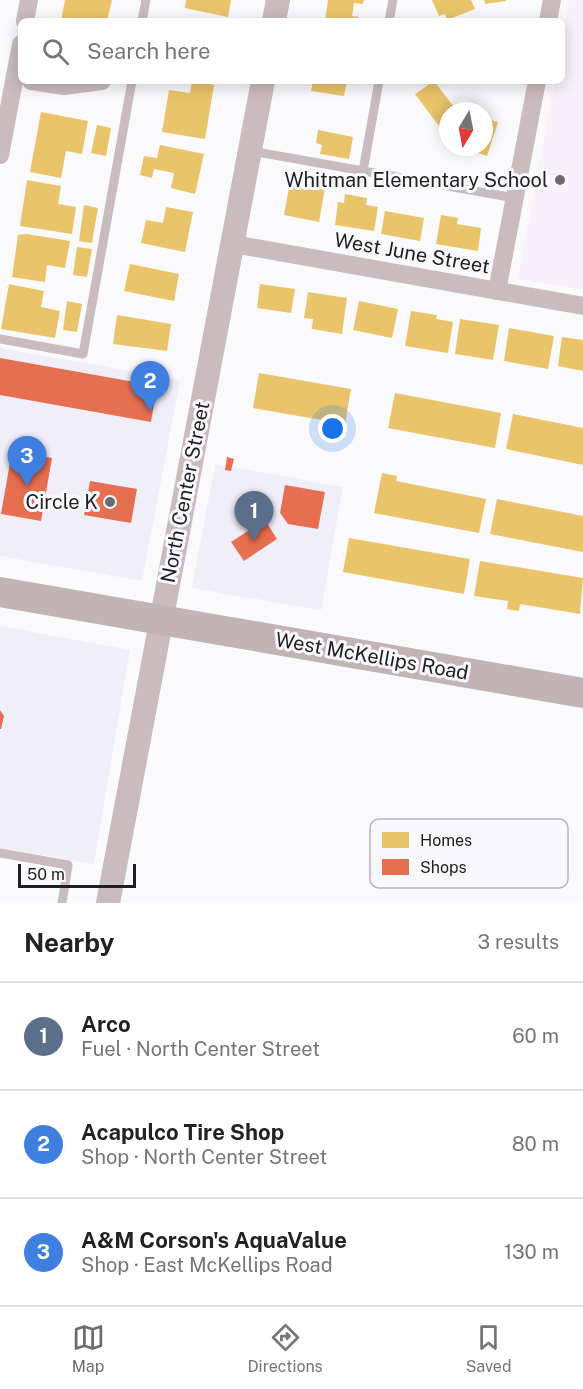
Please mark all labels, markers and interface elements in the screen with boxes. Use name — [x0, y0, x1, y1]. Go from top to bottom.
search box — [18, 18, 565, 84]
icon: search — [39, 35, 72, 68]
text: Search here — [87, 38, 211, 64]
north arrow — [439, 102, 493, 156]
place label: Whitman Elementary School — [284, 168, 548, 192]
marker: Whitman Elementary School — [553, 173, 567, 187]
street label: West June Street — [332, 228, 492, 278]
pin: 2 — [130, 362, 170, 411]
street label: North Center Street — [156, 399, 214, 585]
your location — [318, 414, 347, 443]
pin: 3 — [8, 436, 46, 486]
place label: Circle K — [25, 490, 98, 514]
pin: 1 — [234, 492, 274, 541]
marker: Circle K — [103, 495, 117, 509]
street label: West McKellips Road — [274, 627, 470, 685]
legend — [370, 819, 568, 888]
text: Homes — [420, 831, 472, 850]
text: Shops — [420, 858, 467, 877]
scale bar — [18, 861, 136, 888]
text: 50 m — [27, 865, 65, 884]
text: Nearby — [24, 927, 114, 958]
text: 3 results — [478, 930, 559, 954]
text: Arco — [81, 1011, 131, 1037]
text: 1 — [39, 1024, 48, 1048]
text: 60 m — [512, 1024, 559, 1048]
text: Fuel · North Center Street — [81, 1037, 320, 1061]
text: Acapulco Tire Shop — [81, 1119, 284, 1145]
text: 2 — [37, 1132, 50, 1156]
text: 80 m — [512, 1132, 559, 1156]
text: Shop · North Center Street — [81, 1145, 327, 1169]
text: A&M Corson's AquaValue — [81, 1227, 347, 1253]
text: 3 — [37, 1240, 50, 1264]
text: 130 m — [504, 1240, 559, 1264]
text: Shop · East McKellips Road — [81, 1253, 333, 1277]
tab: Map — [72, 1321, 105, 1376]
tab: Directions — [248, 1321, 323, 1376]
tab: Saved — [466, 1321, 511, 1376]

